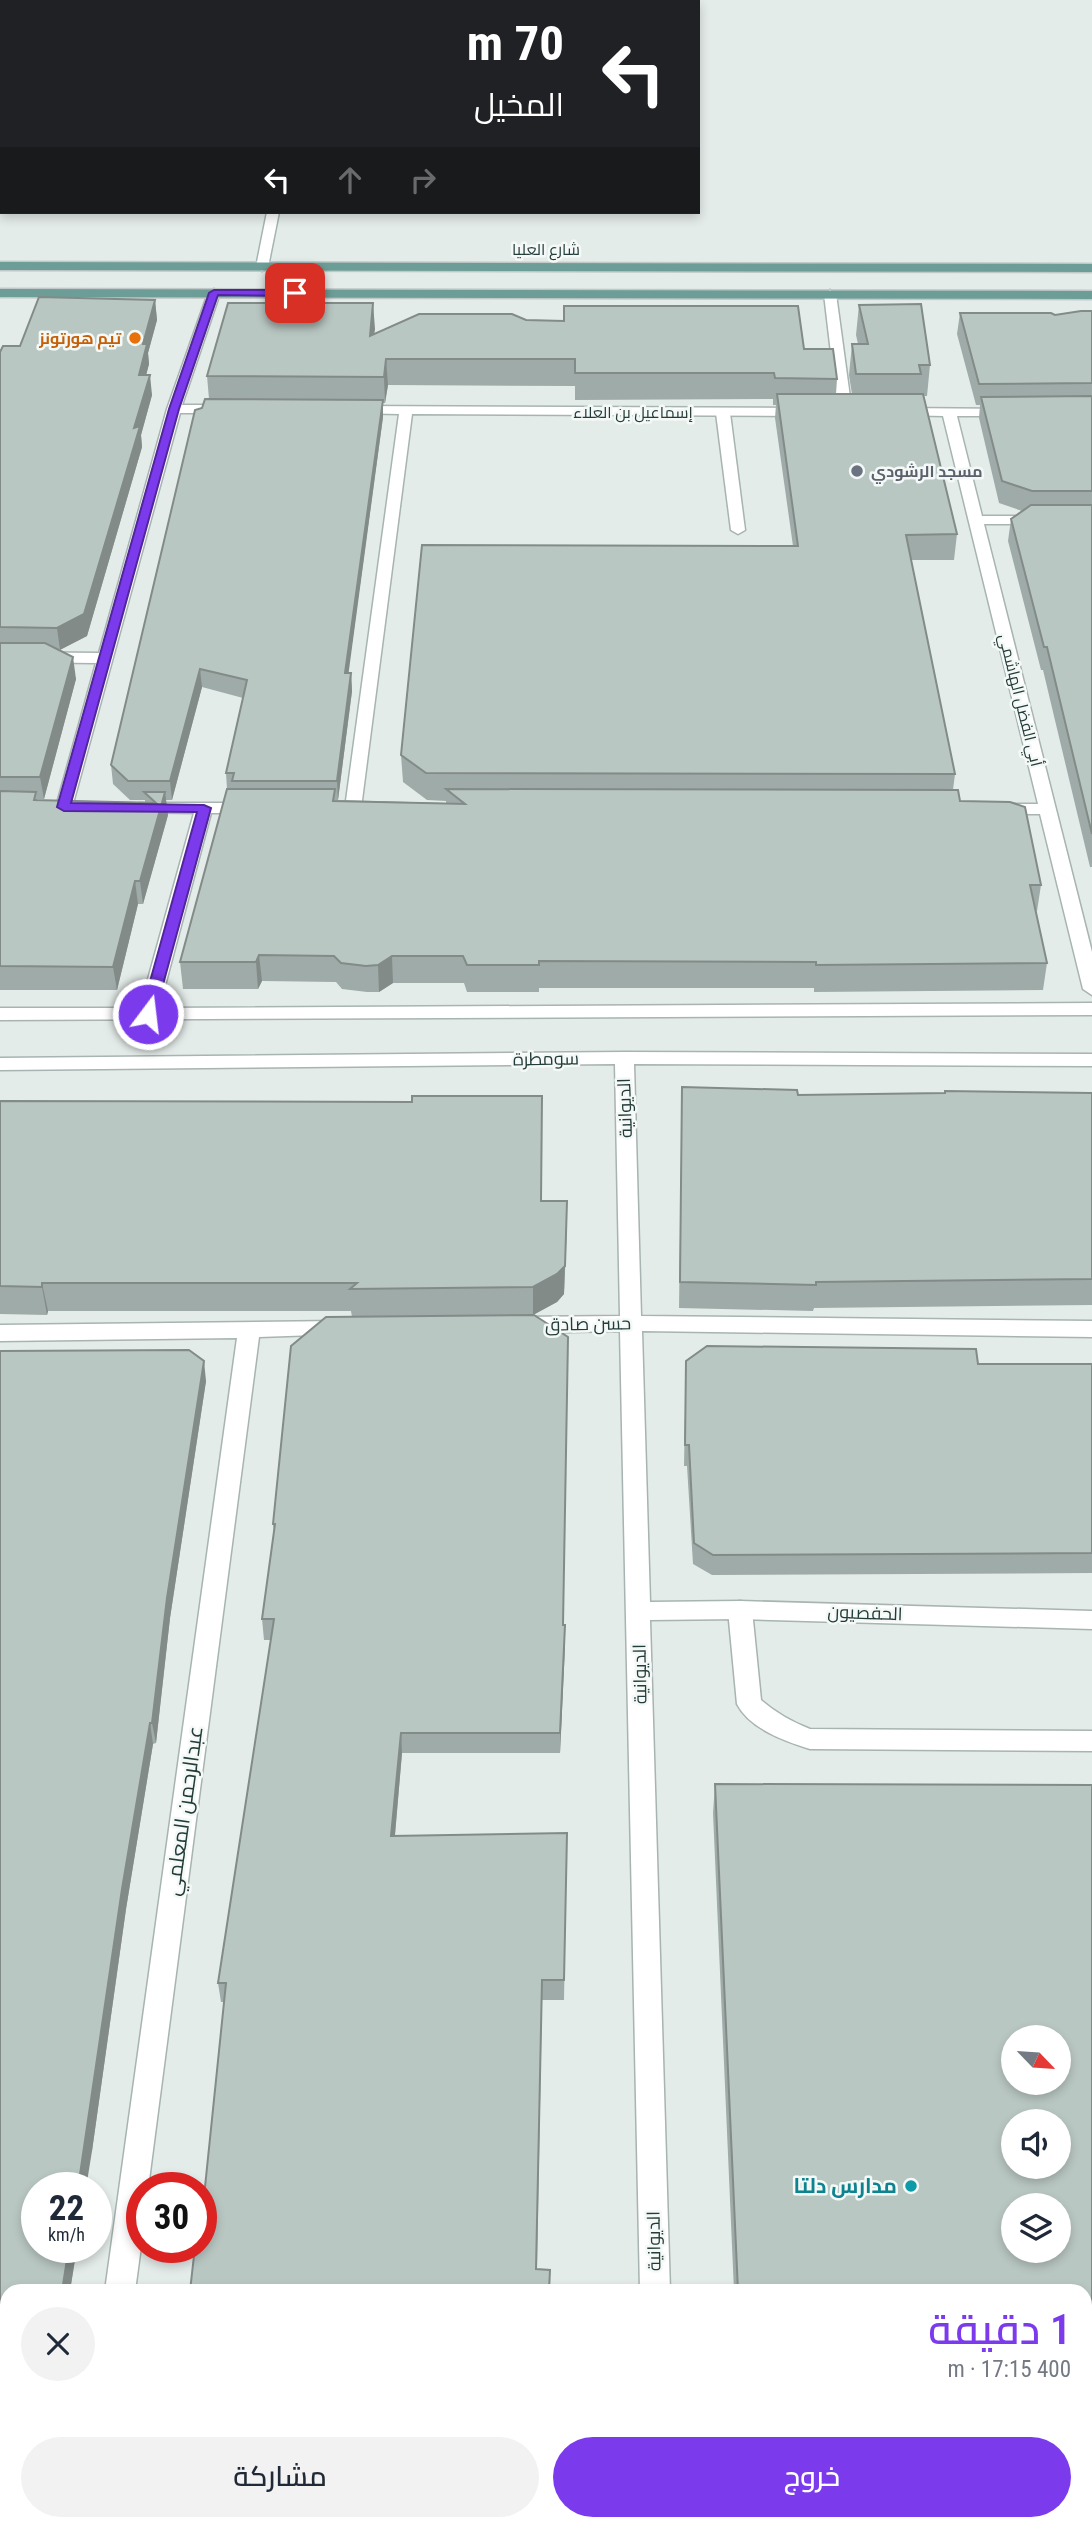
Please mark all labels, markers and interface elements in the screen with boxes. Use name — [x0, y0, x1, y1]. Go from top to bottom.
text: 70 m — [467, 15, 564, 72]
icon: left — [588, 28, 679, 119]
text: المخيل — [474, 86, 564, 124]
icon: left — [258, 161, 296, 199]
icon: ahead — [331, 161, 369, 199]
icon: right — [404, 161, 442, 199]
street label: شارع العليا — [512, 240, 580, 261]
pin — [265, 263, 325, 323]
icon: arrive — [276, 274, 314, 312]
place label: تيم هورتونز — [38, 329, 122, 350]
marker: تيم هورتونز — [127, 330, 143, 346]
street label: إسماعيل بن العلاء — [573, 403, 693, 423]
place label: مسجد الرشودي — [871, 462, 983, 484]
marker: مسجد الرشودي — [849, 463, 865, 479]
street label: أبي الفضل الهاشمي — [991, 632, 1046, 769]
position arrow — [111, 977, 185, 1051]
street label: سومطرة — [513, 1047, 579, 1071]
street label: الديوانية — [613, 1078, 637, 1138]
street label: حسن صادق — [545, 1312, 631, 1337]
street label: الحفصيون — [827, 1601, 903, 1625]
street label: الديوانية — [628, 1644, 652, 1704]
street label: عبدالرحمن المعلمي — [160, 1725, 212, 1898]
north arrow — [1001, 2025, 1071, 2095]
map controls — [1001, 2025, 1071, 2263]
button: sound — [1001, 2109, 1071, 2179]
speed limit sign: 30 — [126, 2172, 217, 2263]
place label: مدارس دلتا — [794, 2174, 897, 2198]
marker: مدارس دلتا — [903, 2178, 919, 2194]
text: 22 — [49, 2188, 84, 2229]
button: layers — [1001, 2193, 1071, 2263]
street label: الديوانية — [642, 2211, 666, 2271]
text: km/h — [48, 2224, 85, 2245]
text: 1 دقيقة — [928, 2305, 1071, 2354]
button: close — [21, 2307, 95, 2381]
text: 400 m · 17:15 — [947, 2356, 1071, 2383]
button: مشاركة — [21, 2437, 539, 2517]
button: خروج — [553, 2437, 1071, 2517]

